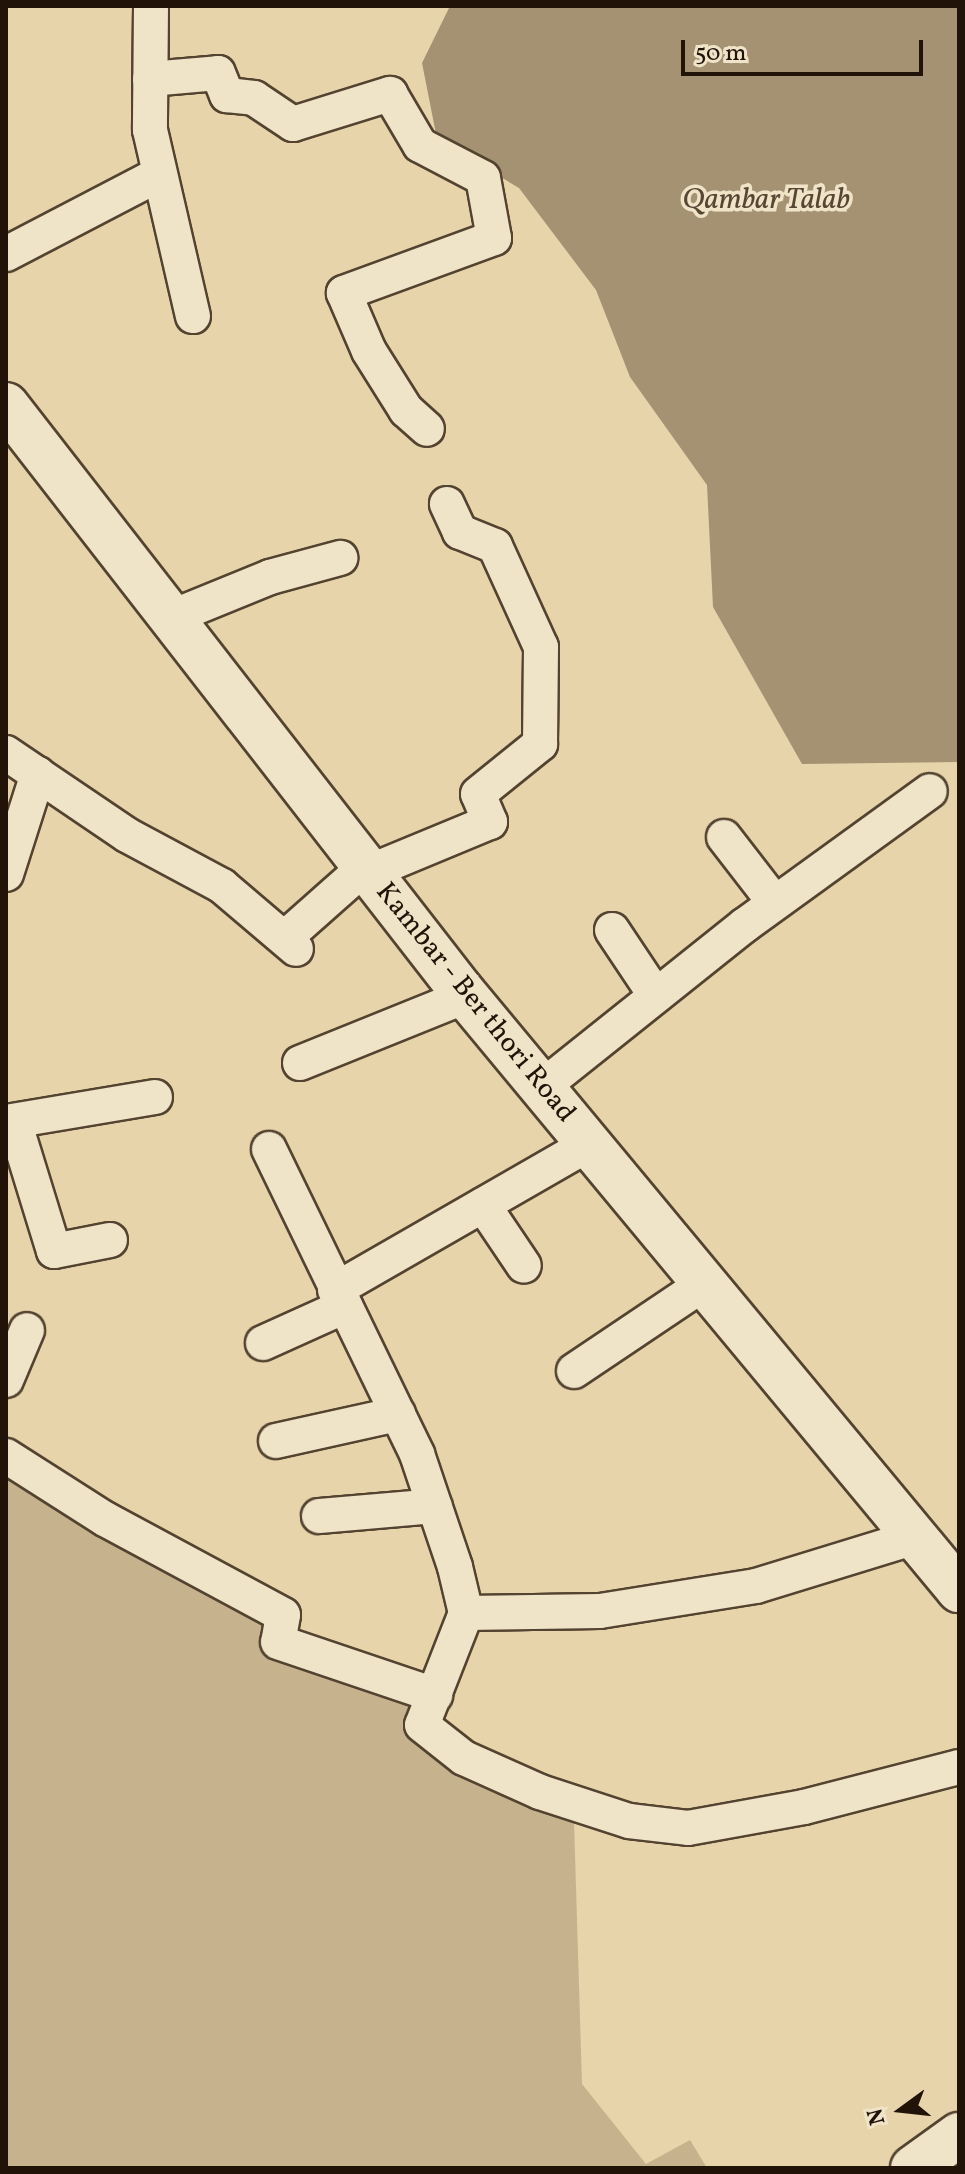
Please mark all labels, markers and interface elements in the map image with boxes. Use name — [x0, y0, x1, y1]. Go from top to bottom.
scale bar — [685, 24, 927, 74]
text: 50 m — [695, 37, 747, 71]
water label: Qambar Talab — [682, 182, 850, 218]
street label: Kambar - Ber thori Road — [368, 876, 582, 1130]
north arrow — [861, 2070, 941, 2150]
text: N — [860, 2105, 894, 2128]

